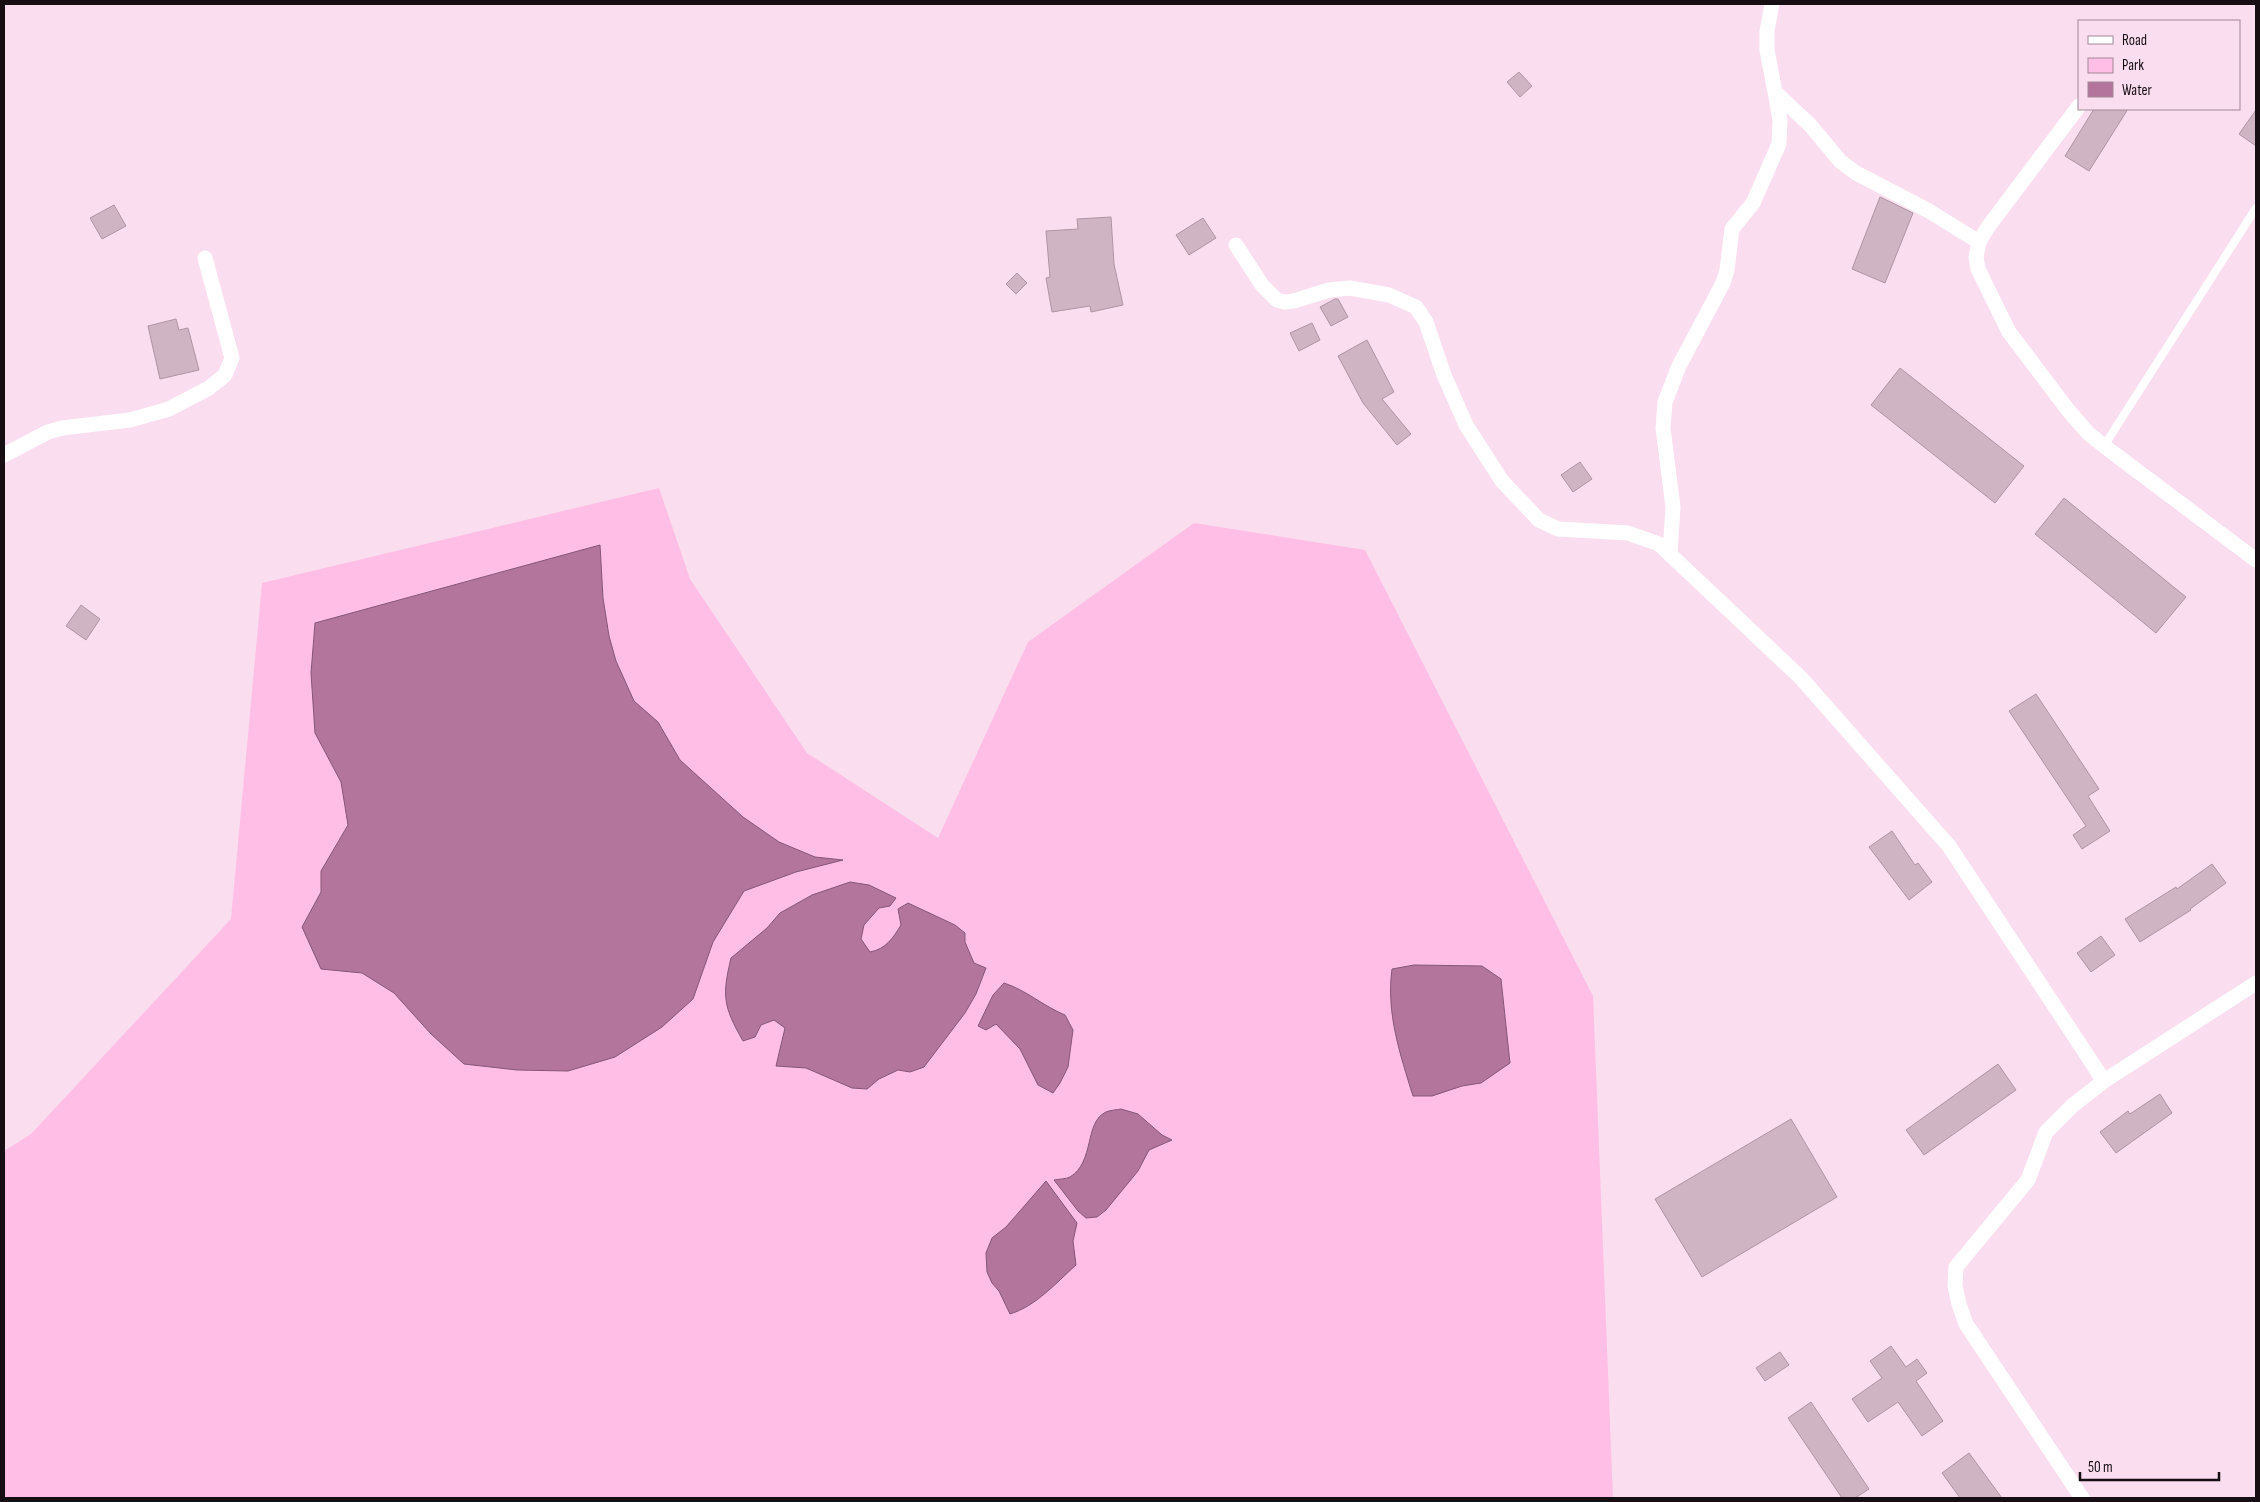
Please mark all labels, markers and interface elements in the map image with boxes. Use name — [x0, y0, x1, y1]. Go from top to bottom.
legend — [2078, 20, 2240, 110]
text: Road — [2122, 31, 2147, 50]
text: Park — [2122, 56, 2144, 75]
text: Water — [2122, 81, 2153, 100]
scale bar — [2080, 1450, 2219, 1482]
text: 50 m — [2088, 1458, 2113, 1477]

